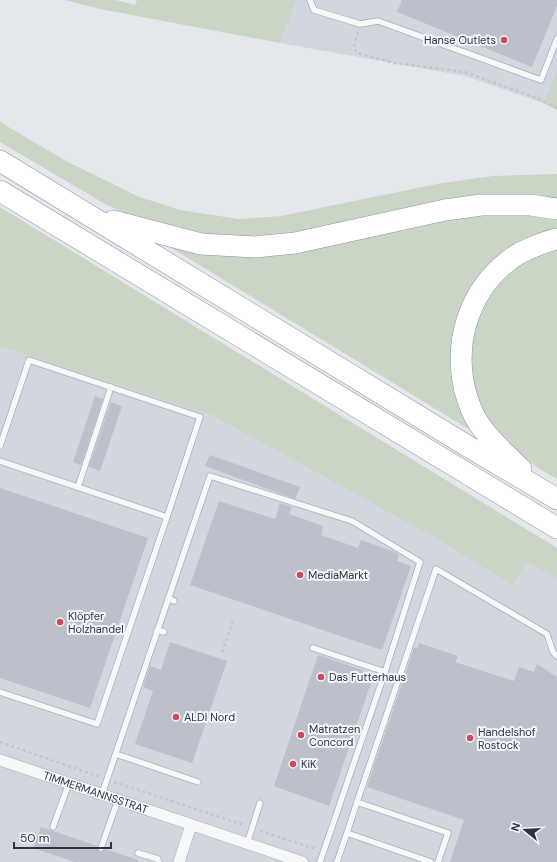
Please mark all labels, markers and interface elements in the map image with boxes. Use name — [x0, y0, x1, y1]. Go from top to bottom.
place label: Hanse Outlets — [424, 33, 496, 47]
marker: Hanse Outlets — [499, 35, 509, 45]
place label: MediaMarkt — [308, 568, 368, 582]
marker: MediaMarkt — [295, 570, 305, 580]
place label: Klöpfer Holzhandel — [68, 609, 124, 636]
marker: Klöpfer Holzhandel — [55, 617, 65, 627]
place label: Das Futterhaus — [329, 670, 406, 684]
marker: Das Futterhaus — [316, 672, 326, 682]
place label: ALDI Nord — [184, 710, 235, 724]
marker: ALDI Nord — [171, 712, 181, 722]
place label: Matratzen Concord — [309, 722, 360, 749]
place label: Handelshof Rostock — [478, 725, 536, 752]
marker: Matratzen Concord — [296, 730, 306, 740]
marker: Handelshof Rostock — [465, 733, 475, 743]
place label: KiK — [301, 757, 317, 771]
marker: KiK — [288, 759, 298, 769]
street label: TIMMERMANNSSTRAT — [41, 768, 150, 817]
north arrow — [505, 810, 545, 850]
text: N — [508, 821, 523, 833]
scale bar — [14, 824, 111, 850]
text: 50 m — [20, 830, 49, 846]

